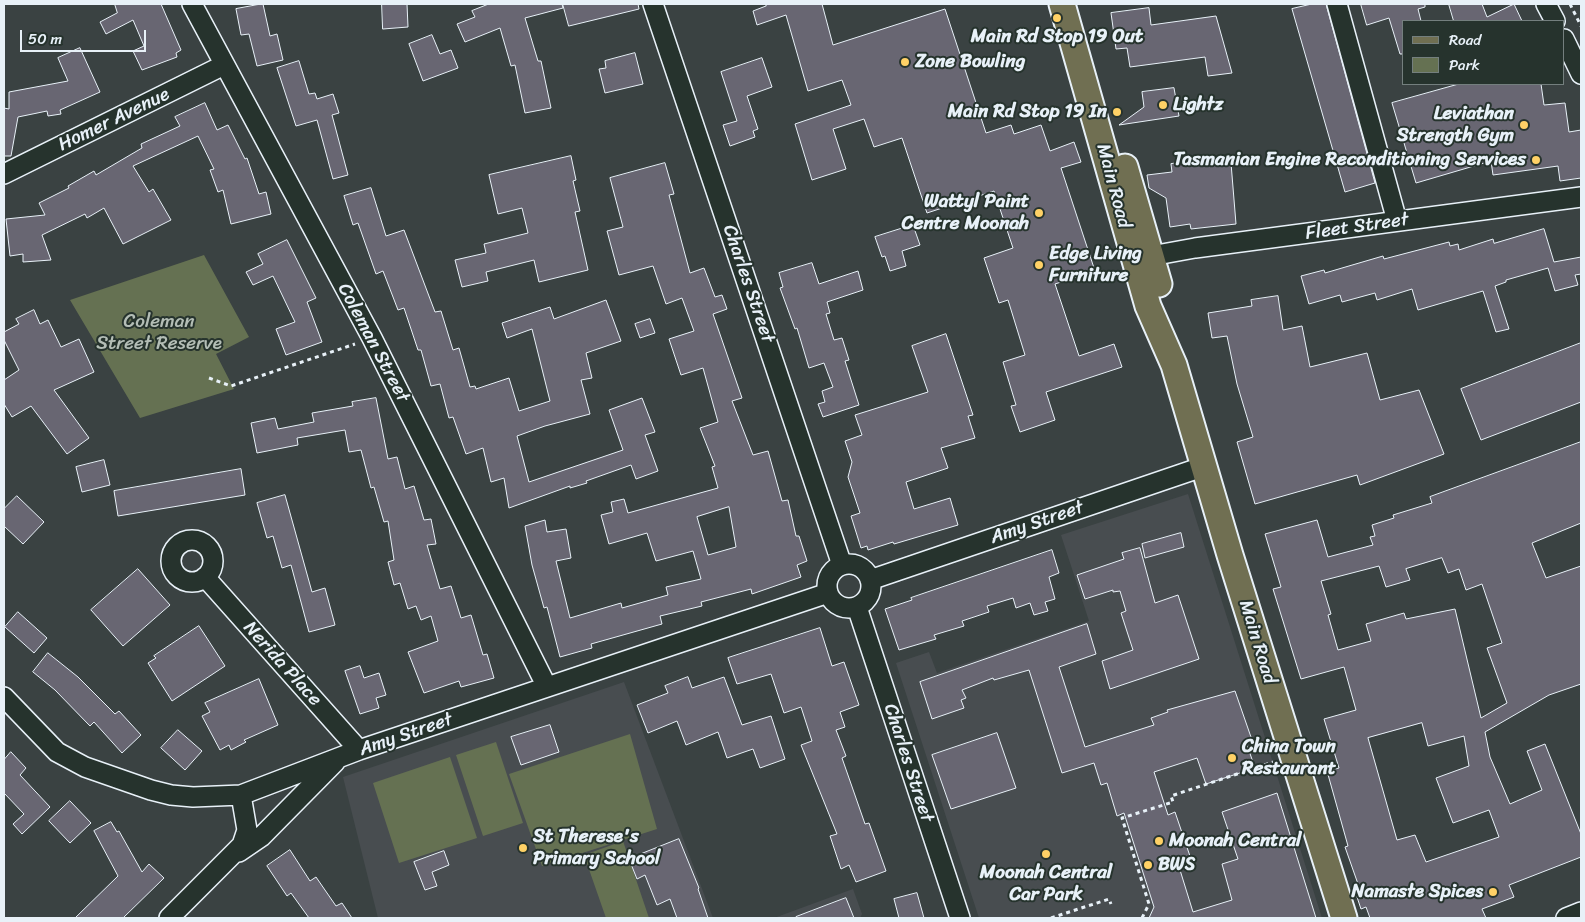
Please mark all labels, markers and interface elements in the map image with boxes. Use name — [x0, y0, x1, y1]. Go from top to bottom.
marker: Main Rd Stop 19 Out — [1051, 12, 1063, 24]
scale bar — [22, 20, 149, 52]
legend — [1402, 20, 1565, 85]
text: 50 m — [28, 26, 62, 52]
place label: Main Rd Stop 19 Out — [971, 26, 1143, 48]
text: Road — [1449, 27, 1481, 53]
place label: Zone Bowling — [915, 51, 1025, 73]
text: Park — [1449, 52, 1480, 78]
marker: Zone Bowling — [899, 56, 911, 68]
street label: Homer Avenue — [55, 83, 173, 157]
place label: Lightz — [1173, 94, 1223, 116]
marker: Lightz — [1157, 99, 1169, 111]
place label: Main Rd Stop 19 In — [948, 101, 1107, 123]
place label: Leviathan Strength Gym — [1397, 103, 1514, 147]
marker: Main Rd Stop 19 In — [1111, 106, 1123, 118]
marker: Leviathan Strength Gym — [1518, 119, 1530, 131]
street label: Main Road — [1091, 141, 1135, 231]
place label: Tasmanian Engine Reconditioning Services — [1173, 149, 1526, 171]
marker: Tasmanian Engine Reconditioning Services — [1530, 154, 1542, 166]
place label: Wattyl Paint Centre Moonah — [902, 191, 1029, 235]
marker: Wattyl Paint Centre Moonah — [1033, 207, 1045, 219]
street label: Fleet Street — [1304, 208, 1410, 246]
street label: Charles Street — [717, 222, 779, 346]
place label: Edge Living Furniture — [1049, 243, 1142, 287]
marker: Edge Living Furniture — [1033, 259, 1045, 271]
street label: Coleman Street — [332, 280, 414, 406]
park label: Coleman Street Reserve — [96, 311, 222, 355]
street label: Amy Street — [987, 496, 1087, 550]
street label: Main Road — [1233, 597, 1281, 687]
street label: Nerida Place — [238, 617, 326, 711]
street label: Charles Street — [878, 701, 938, 825]
street label: Amy Street — [356, 708, 456, 762]
place label: China Town Restaurant — [1242, 736, 1336, 780]
marker: China Town Restaurant — [1226, 752, 1238, 764]
place label: St Therese's Primary School — [533, 826, 660, 870]
place label: Moonah Central — [1169, 830, 1301, 852]
marker: Moonah Central — [1153, 835, 1165, 847]
marker: St Therese's Primary School — [517, 842, 529, 854]
marker: Moonah Central Car Park — [1040, 848, 1052, 860]
place label: BWS — [1158, 854, 1195, 876]
marker: BWS — [1142, 859, 1154, 871]
place label: Moonah Central Car Park — [980, 862, 1112, 906]
place label: Namaste Spices — [1351, 881, 1483, 903]
marker: Namaste Spices — [1487, 886, 1499, 898]

